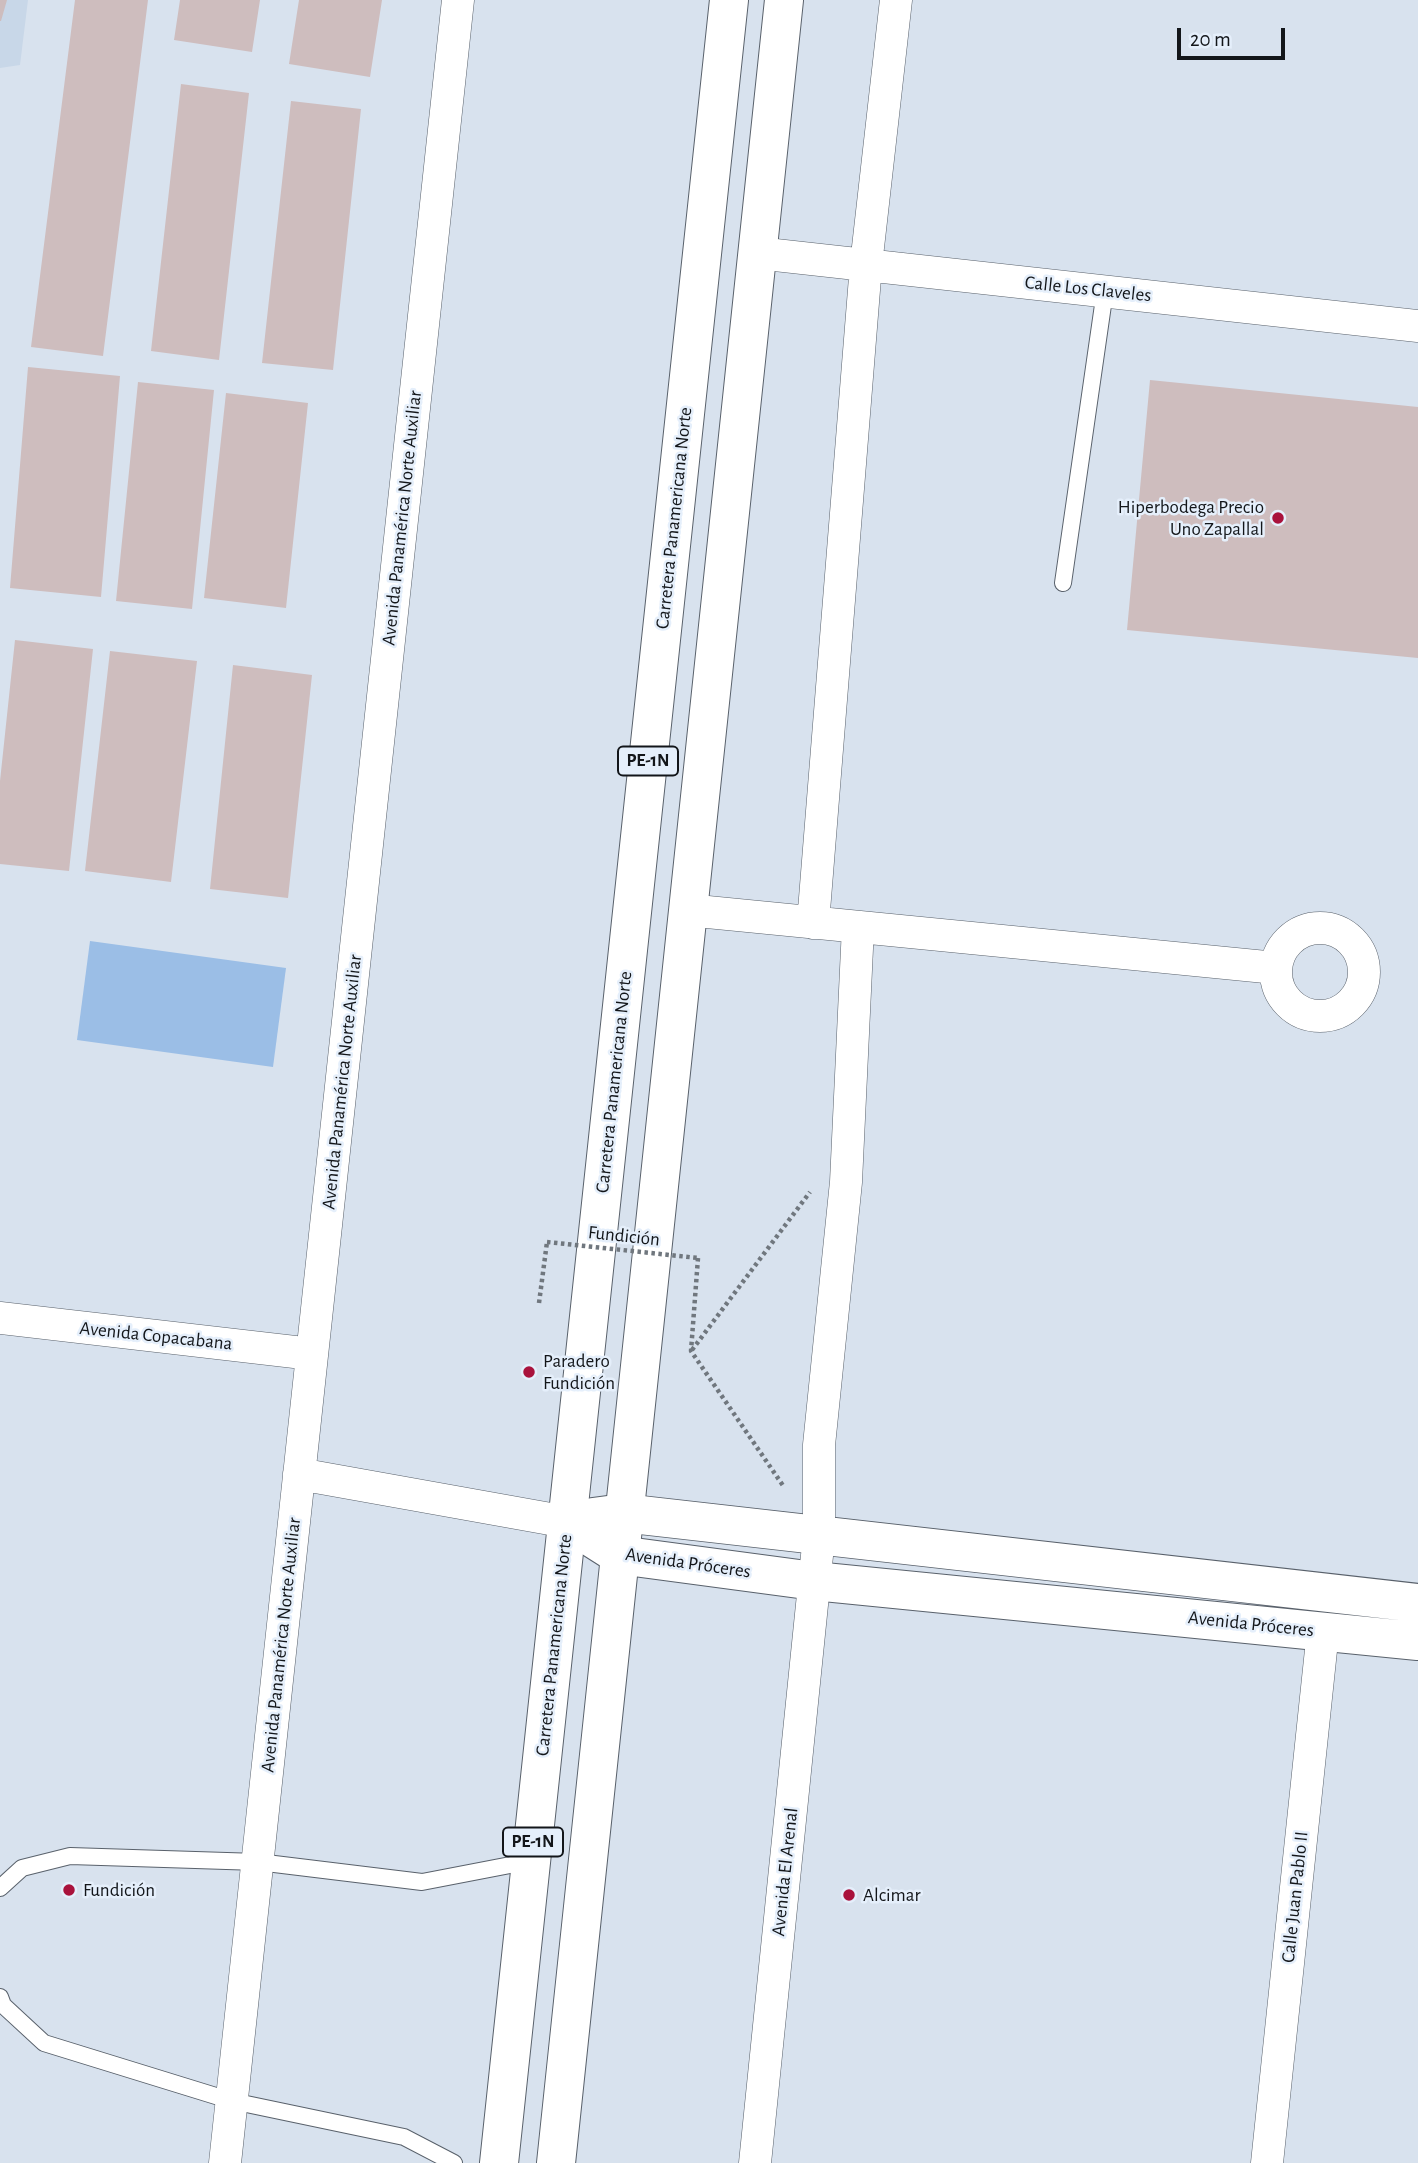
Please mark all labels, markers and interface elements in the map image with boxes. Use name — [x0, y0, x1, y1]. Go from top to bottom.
scale bar — [1180, 14, 1288, 58]
text: 20 m — [1190, 29, 1231, 50]
street label: Calle Los Claveles — [1024, 271, 1152, 307]
street label: Avenida Panamérica Norte Auxiliar — [377, 389, 427, 647]
street label: Carretera Panamericana Norte — [651, 406, 697, 630]
place label: Hiperbodega Precio Uno Zapallal — [1118, 496, 1264, 540]
marker: Hiperbodega Precio Uno Zapallal — [1270, 510, 1286, 526]
road number: PE-1N — [618, 746, 678, 776]
street label: Avenida Panamérica Norte Auxiliar — [317, 953, 367, 1211]
street label: Carretera Panamericana Norte — [591, 970, 637, 1194]
street label: Fundición — [587, 1221, 661, 1251]
street label: Avenida Copacabana — [79, 1317, 233, 1355]
place label: Paradero Fundición — [543, 1350, 615, 1394]
marker: Paradero Fundición — [521, 1364, 537, 1380]
street label: Avenida Panamérica Norte Auxiliar — [256, 1516, 306, 1774]
street label: Carretera Panamericana Norte — [531, 1533, 577, 1757]
street label: Avenida Próceres — [624, 1543, 752, 1583]
street label: Avenida Próceres — [1187, 1606, 1315, 1642]
street label: Avenida El Arenal — [767, 1807, 803, 1937]
road number: PE-1N — [503, 1828, 563, 1856]
street label: Calle Juan Pablo II — [1277, 1830, 1313, 1964]
place label: Fundición — [83, 1879, 155, 1901]
marker: Fundición — [61, 1882, 77, 1898]
place label: Alcimar — [863, 1884, 921, 1906]
marker: Alcimar — [841, 1887, 857, 1903]

